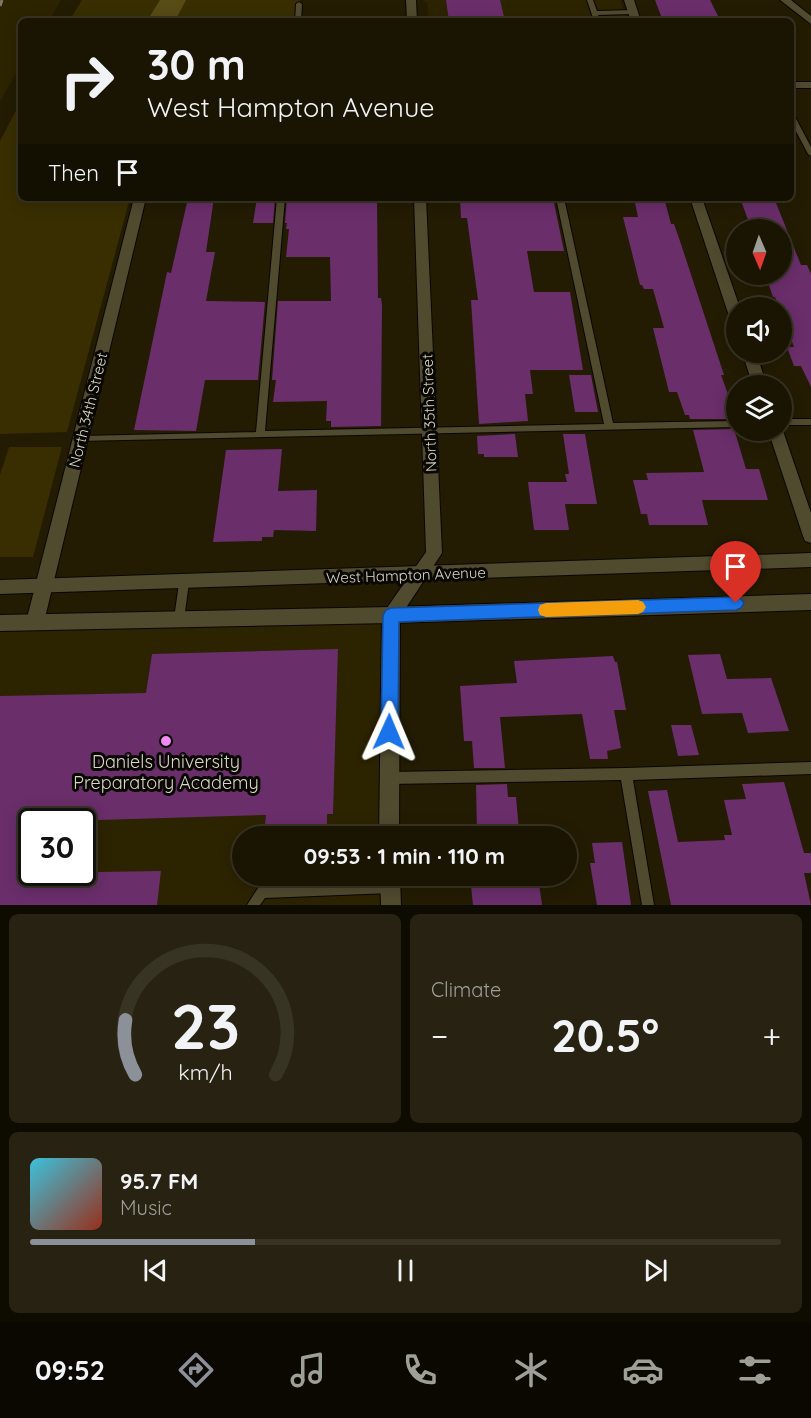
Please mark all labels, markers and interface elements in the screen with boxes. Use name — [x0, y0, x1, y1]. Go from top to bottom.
text: 30 m — [147, 38, 246, 91]
icon: right — [48, 42, 126, 120]
text: West Hampton Avenue — [147, 90, 435, 124]
icon: arrive — [111, 156, 144, 189]
text: Then — [48, 159, 99, 187]
north arrow — [726, 219, 792, 285]
map controls — [726, 219, 792, 441]
button: sound — [726, 297, 792, 363]
street label: North 34th Street — [65, 350, 111, 470]
street label: North 35th Street — [417, 354, 441, 472]
button: layers — [726, 375, 792, 441]
pin — [710, 541, 761, 603]
icon: arrive — [719, 550, 752, 583]
street label: West Hampton Avenue — [326, 563, 486, 587]
position arrow — [357, 700, 421, 764]
marker: Daniels University Preparatory Academy — [159, 734, 173, 748]
place label: Daniels University Preparatory Academy — [73, 750, 259, 794]
speed limit sign: 30 — [18, 808, 96, 886]
text: 09:53 · 1 min · 110 m — [304, 842, 505, 870]
text: Climate — [431, 977, 501, 1002]
text: 23 — [170, 987, 240, 1065]
text: 20.5° — [551, 1007, 659, 1063]
text: − — [431, 1015, 448, 1056]
text: + — [762, 1015, 781, 1056]
text: km/h — [178, 1060, 232, 1086]
text: 95.7 FM — [120, 1167, 198, 1195]
text: Music — [120, 1195, 172, 1220]
icon: previous — [139, 1254, 172, 1287]
icon: pause — [389, 1254, 422, 1287]
icon: next — [639, 1254, 672, 1287]
icon: directions — [175, 1349, 217, 1391]
icon: music — [287, 1349, 329, 1391]
icon: phone — [399, 1349, 441, 1391]
icon: climate — [510, 1349, 552, 1391]
icon: car — [622, 1349, 664, 1391]
icon: filters — [734, 1349, 776, 1391]
text: 09:52 — [35, 1353, 105, 1387]

